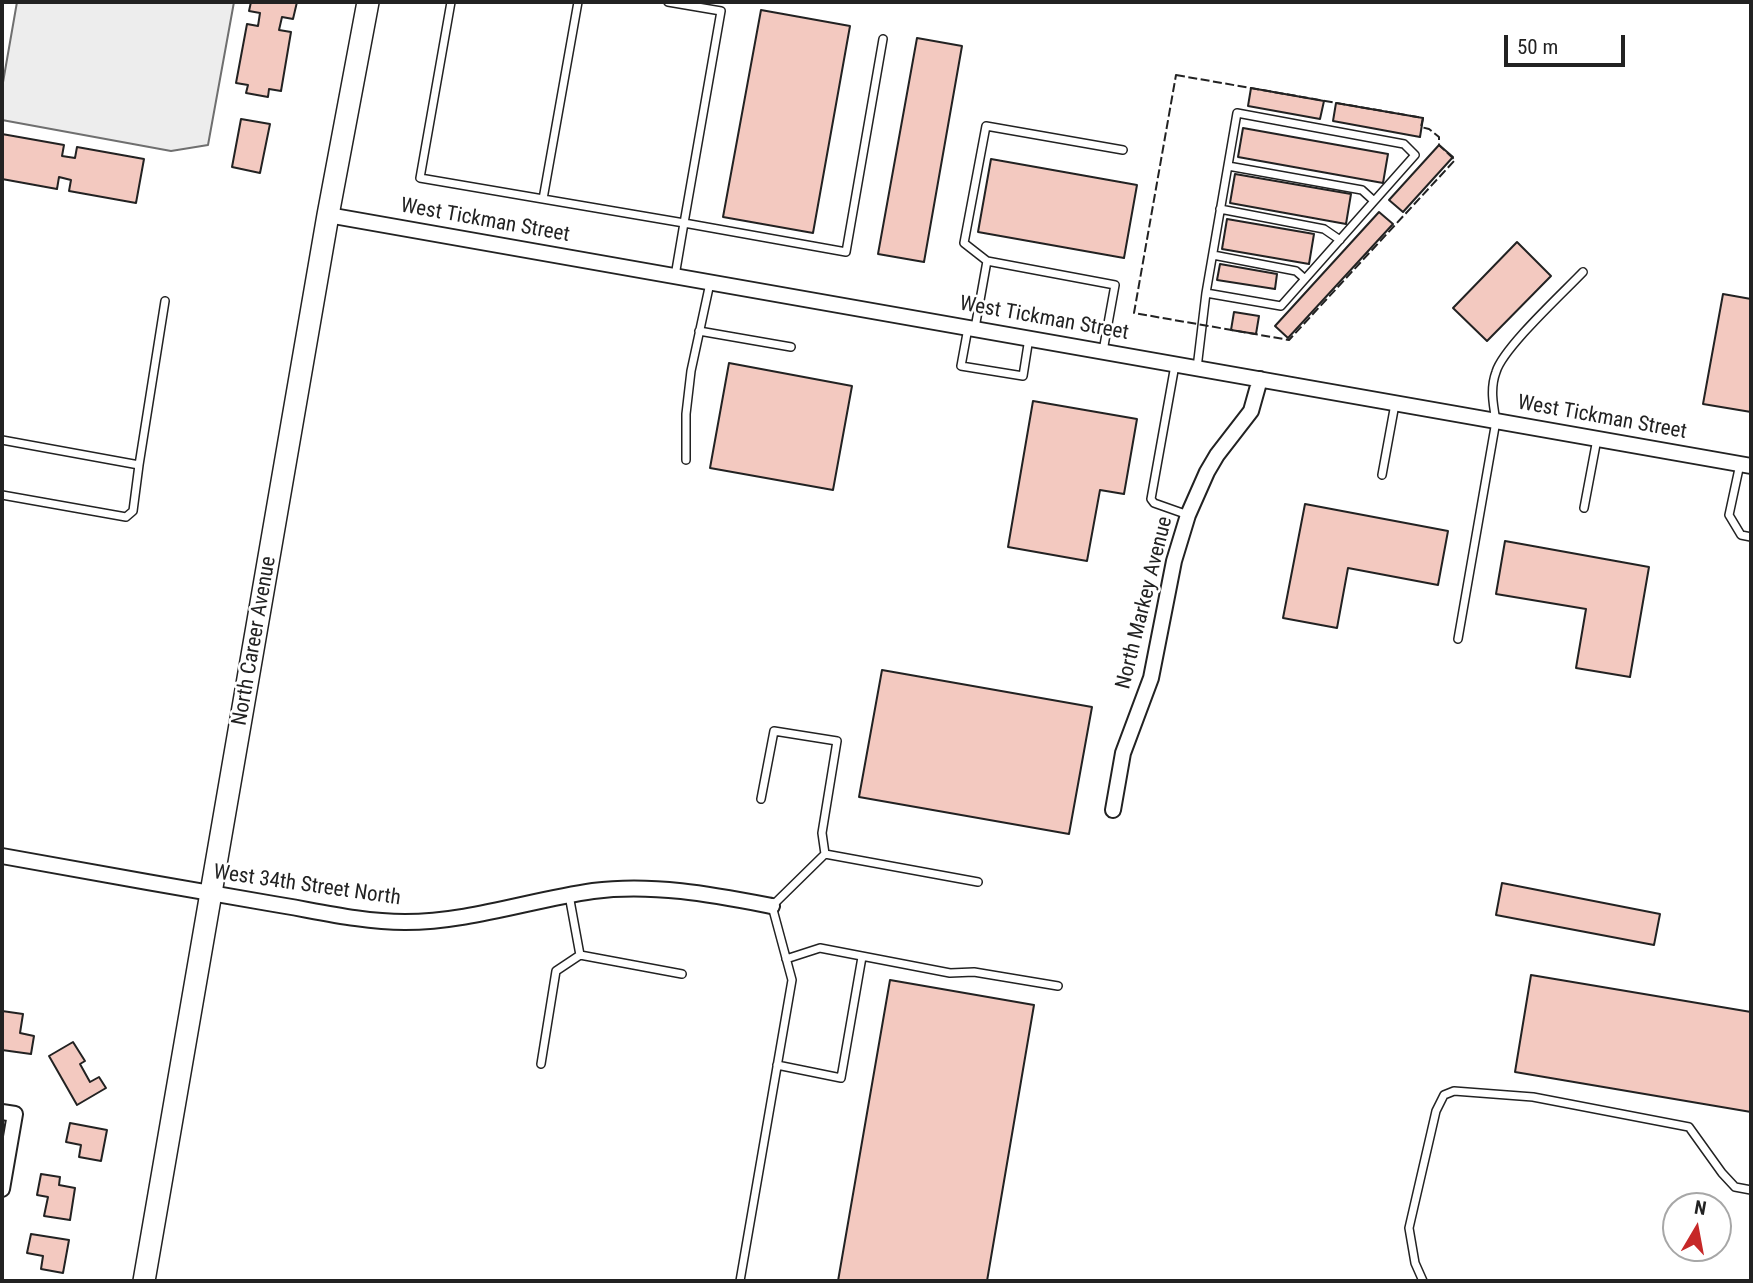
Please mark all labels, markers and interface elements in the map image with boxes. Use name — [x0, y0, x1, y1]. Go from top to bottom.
scale bar — [1508, 21, 1629, 65]
text: 50 m — [1517, 35, 1558, 59]
street label: West Tickman Street — [399, 194, 571, 248]
street label: West Tickman Street — [958, 292, 1130, 346]
street label: West Tickman Street — [1516, 391, 1688, 445]
street label: North Markey Avenue — [1111, 514, 1179, 692]
street label: North Career Avenue — [228, 555, 282, 727]
street label: West 34th Street North — [212, 860, 402, 912]
north arrow — [1662, 1192, 1732, 1262]
text: N — [1693, 1195, 1708, 1220]

